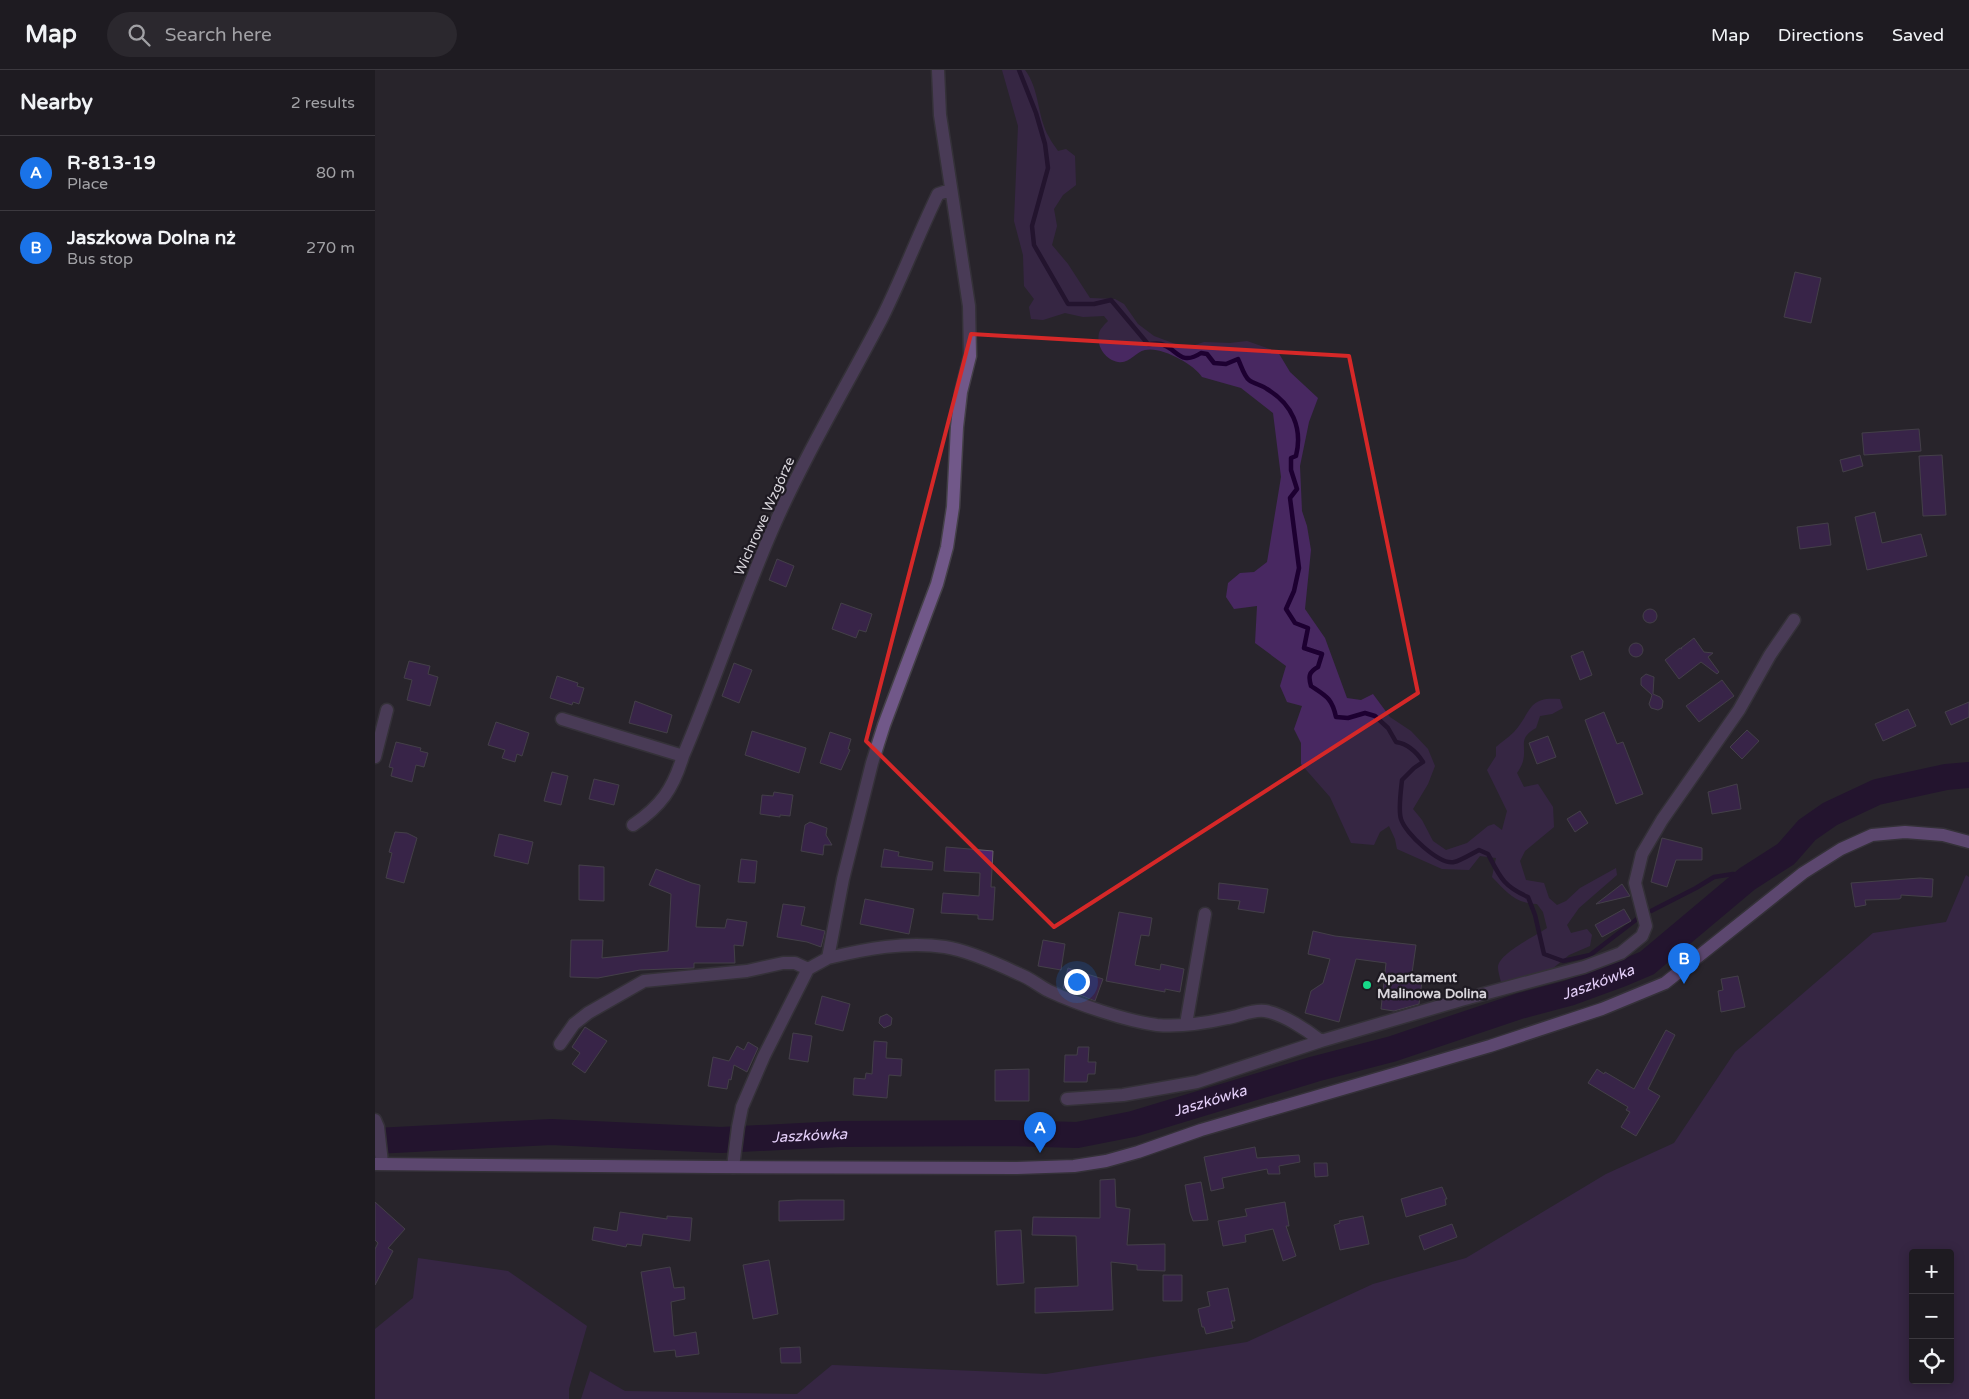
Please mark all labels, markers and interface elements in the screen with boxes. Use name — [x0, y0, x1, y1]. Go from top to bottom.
search box — [107, 12, 457, 57]
text: Map — [25, 20, 77, 49]
icon: search — [125, 21, 153, 49]
text: Search here — [165, 24, 272, 46]
text: Map — [1711, 24, 1750, 46]
text: Directions — [1778, 24, 1864, 46]
text: Saved — [1892, 24, 1944, 46]
text: Nearby — [20, 90, 93, 115]
text: 2 results — [291, 93, 355, 113]
text: R-813-19 — [67, 152, 156, 174]
text: A — [30, 163, 42, 183]
text: 80 m — [316, 163, 355, 183]
text: Place — [67, 174, 108, 194]
text: Jaszkowa Dolna nż — [67, 227, 236, 249]
text: B — [30, 238, 42, 258]
text: 270 m — [306, 238, 355, 258]
text: Bus stop — [67, 249, 133, 269]
street label: Wichrowe Wzgórze — [731, 454, 798, 578]
pin: B — [1668, 943, 1700, 984]
water label: Jaszkówka — [1560, 960, 1637, 1003]
your location — [1064, 969, 1090, 995]
place label: Apartament Malinowa Dolina — [1377, 969, 1487, 1002]
marker: Apartament Malinowa Dolina — [1361, 979, 1373, 991]
water label: Jaszkówka — [1171, 1081, 1249, 1120]
pin: A — [1024, 1112, 1056, 1153]
water label: Jaszkówka — [771, 1125, 848, 1146]
map controls — [1909, 1249, 1954, 1384]
button: + — [1909, 1249, 1954, 1294]
button: − — [1909, 1294, 1954, 1339]
button: locate — [1909, 1339, 1954, 1384]

